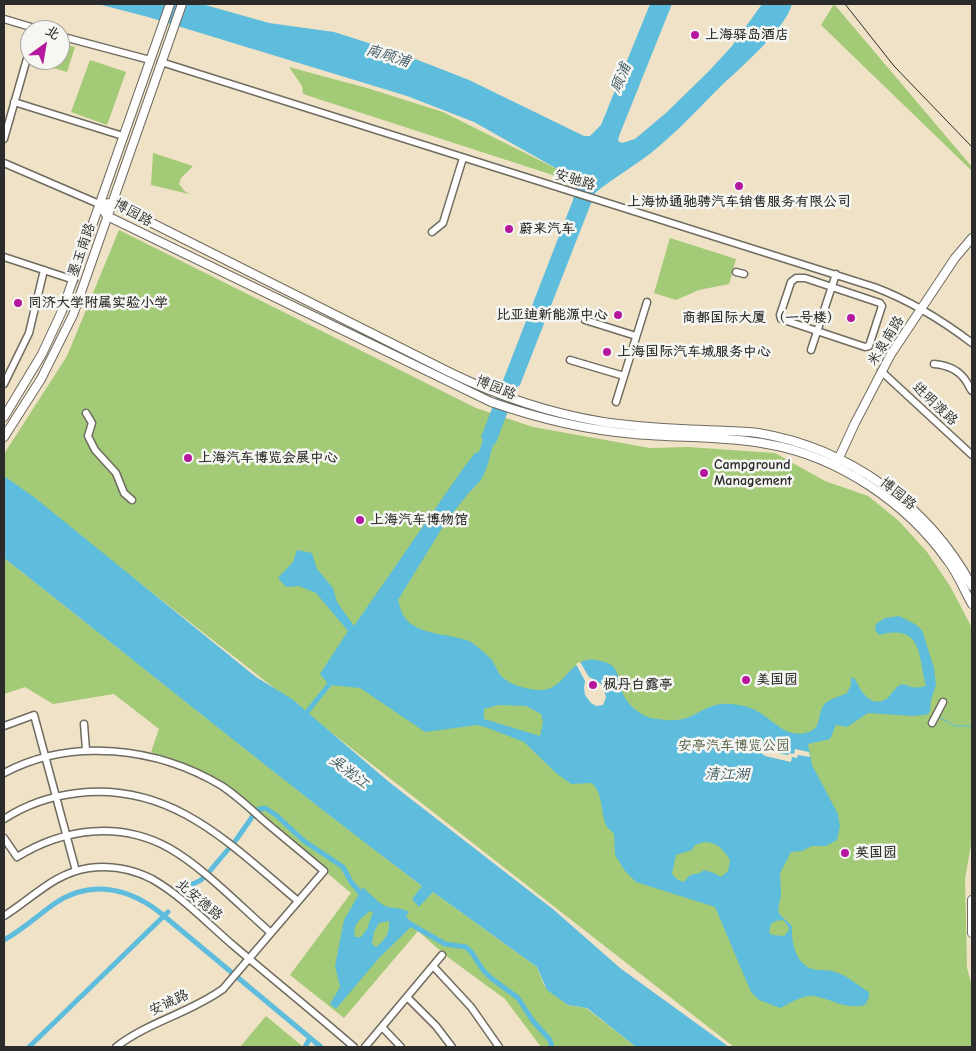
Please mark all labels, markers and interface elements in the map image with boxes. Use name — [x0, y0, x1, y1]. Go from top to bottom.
north arrow — [20, 20, 70, 70]
text: 北 — [42, 22, 63, 44]
place label: 上海驿岛酒店 — [705, 27, 789, 43]
marker: 上海驿岛酒店 — [689, 29, 701, 41]
water label: 南顾浦 — [364, 41, 412, 71]
water label: 顾浦 — [607, 61, 635, 95]
street label: 安驰路 — [552, 166, 598, 194]
marker: 上海协通驰骋汽车销售服务有限公司 — [733, 180, 745, 192]
place label: 上海协通驰骋汽车销售服务有限公司 — [627, 194, 851, 210]
street label: 博园路 — [111, 195, 155, 231]
street label: 墨玉南路 — [65, 221, 99, 279]
place label: 蔚来汽车 — [519, 221, 575, 237]
marker: 蔚来汽车 — [503, 223, 515, 235]
place label: 同济大学附属实验小学 — [28, 295, 168, 311]
marker: 同济大学附属实验小学 — [12, 297, 24, 309]
place label: 比亚迪新能源中心 — [496, 307, 608, 323]
marker: 比亚迪新能源中心 — [612, 309, 624, 321]
place label: 商都国际大厦 （一号楼） — [682, 310, 841, 326]
marker: 商都国际大厦 （一号楼） — [845, 312, 857, 324]
street label: 米泉南路 — [864, 313, 908, 369]
place label: 上海国际汽车城服务中心 — [617, 344, 771, 360]
marker: 上海国际汽车城服务中心 — [601, 346, 613, 358]
street label: 博园路 — [473, 372, 519, 404]
street label: 进明渡路 — [909, 379, 961, 429]
place label: 上海汽车博览会展中心 — [198, 450, 338, 466]
marker: 上海汽车博览会展中心 — [182, 452, 194, 464]
place label: Campground Management — [714, 457, 792, 490]
marker: Campground Management — [698, 467, 710, 479]
street label: 博园路 — [876, 474, 920, 514]
place label: 上海汽车博物馆 — [370, 512, 468, 528]
marker: 上海汽车博物馆 — [354, 514, 366, 526]
place label: 美国园 — [756, 672, 798, 688]
marker: 美国园 — [740, 674, 752, 686]
place label: 枫丹白露亭 — [603, 677, 673, 693]
marker: 枫丹白露亭 — [587, 679, 599, 691]
park label: 安亭汽车博览公园 — [678, 738, 790, 754]
water label: 吴淞江 — [326, 751, 372, 793]
water label: 清江湖 — [705, 766, 749, 784]
place label: 英国园 — [855, 845, 897, 861]
marker: 英国园 — [839, 847, 851, 859]
street label: 北安德路 — [172, 876, 226, 924]
street label: 安诚路 — [146, 987, 192, 1019]

